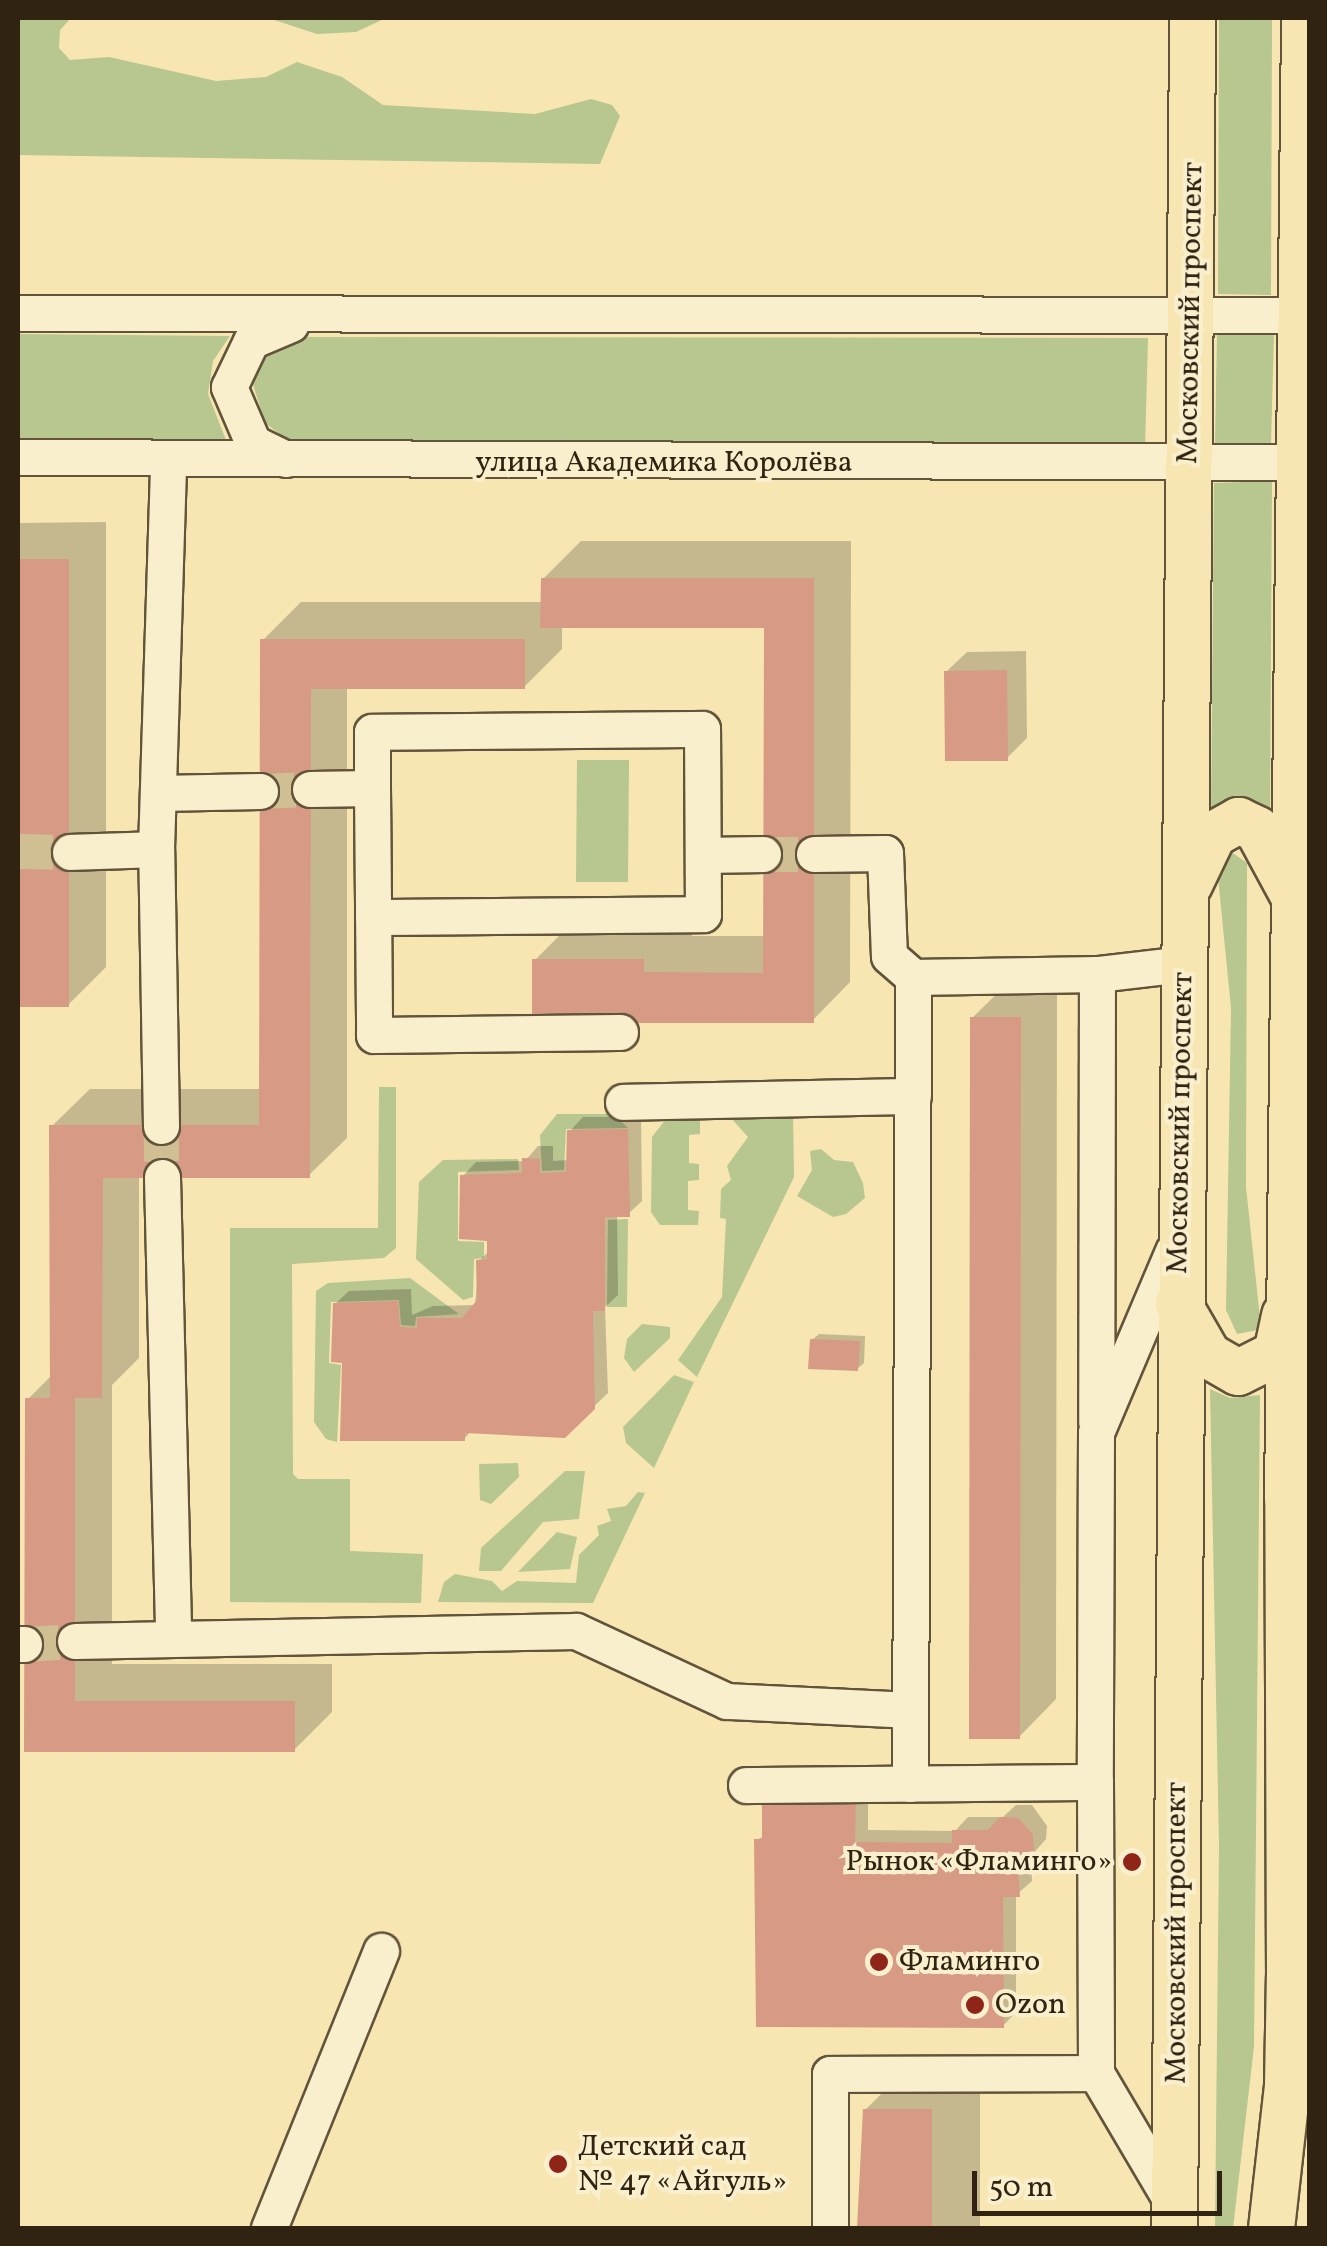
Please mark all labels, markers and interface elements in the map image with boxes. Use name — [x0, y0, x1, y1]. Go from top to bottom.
street label: Московский проспект — [1170, 162, 1212, 464]
street label: улица Академика Королёва — [475, 445, 853, 481]
street label: Московский проспект — [1160, 972, 1202, 1274]
street label: Московский проспект — [1159, 1782, 1195, 2084]
place label: Рынок «Фламинго» — [845, 1844, 1112, 1880]
marker: Рынок «Фламинго» — [1121, 1851, 1143, 1873]
place label: Фламинго — [899, 1944, 1040, 1980]
marker: Фламинго — [868, 1951, 890, 1973]
place label: Ozon — [995, 1987, 1066, 2023]
marker: Ozon — [964, 1994, 986, 2016]
place label: Детский сад № 47 «Айгуль» — [578, 2129, 788, 2200]
scale bar — [977, 2151, 1227, 2213]
marker: Детский сад № 47 «Айгуль» — [547, 2153, 569, 2175]
text: 50 m — [989, 2167, 1053, 2209]

